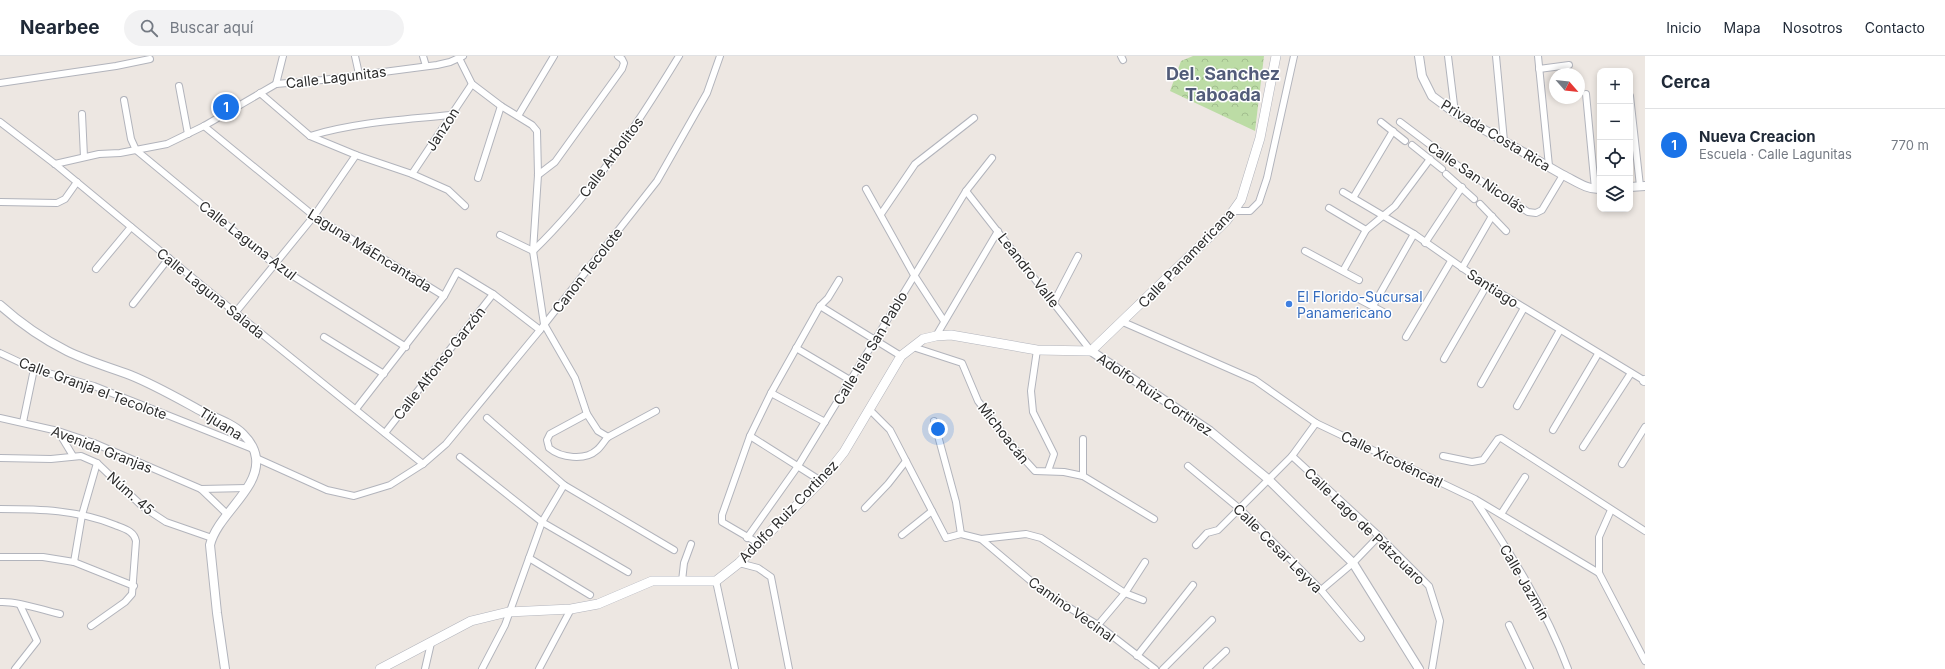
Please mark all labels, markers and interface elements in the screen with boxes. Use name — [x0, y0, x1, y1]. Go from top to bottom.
search box — [124, 10, 404, 46]
text: Nearbee — [20, 16, 100, 39]
icon: search — [138, 17, 160, 39]
text: Buscar aquí — [170, 18, 253, 37]
text: Inicio — [1666, 19, 1702, 36]
text: Mapa — [1724, 19, 1761, 36]
text: Nosotros — [1783, 19, 1843, 36]
text: Contacto — [1865, 19, 1925, 36]
street label: Calle Lagunitas — [285, 62, 387, 92]
district label: Del. Sanchez Taboada — [1166, 63, 1280, 105]
north arrow — [1549, 68, 1585, 104]
map controls — [1597, 68, 1633, 212]
button: + — [1597, 68, 1633, 104]
text: Cerca — [1661, 72, 1710, 92]
pin: 1 — [213, 92, 239, 122]
street label: Privada Costa Rica — [1438, 96, 1554, 174]
street label: Janzon — [422, 104, 462, 154]
button: − — [1597, 104, 1633, 140]
street label: Calle Arbolitos — [575, 114, 647, 200]
text: Nueva Creacion — [1699, 127, 1816, 146]
text: 1 — [1671, 137, 1677, 153]
text: 770 m — [1891, 137, 1929, 153]
street label: Calle San Nicolás — [1425, 138, 1529, 216]
button: locate — [1597, 140, 1633, 176]
text: Escuela · Calle Lagunitas — [1699, 146, 1852, 162]
button: layers — [1597, 176, 1633, 212]
street label: Calle Laguna Azul — [196, 197, 300, 283]
street label: Laguna MáEncantada — [305, 205, 435, 295]
street label: Calle Panamericana — [1134, 205, 1238, 311]
street label: Canon Tecolote — [548, 224, 626, 316]
street label: Leandro Valle — [995, 229, 1063, 311]
street label: Calle Laguna Salada — [153, 244, 269, 342]
street label: Santiago — [1464, 265, 1522, 311]
street label: Calle Isla San Pablo — [829, 288, 911, 408]
place label: El Florido-Sucursal Panamericano — [1297, 288, 1423, 321]
marker: El Florido-Sucursal Panamericano — [1284, 299, 1294, 309]
street label: Calle Alfonso Garzón — [390, 303, 488, 423]
street label: Adolfo Ruiz Cortinez — [1094, 349, 1216, 439]
street label: Calle Granja el Tecolote — [17, 353, 169, 423]
street label: Michoacán — [975, 399, 1033, 467]
street label: Tijuana — [196, 403, 246, 443]
your location — [928, 419, 948, 439]
street label: Avenida Granjas — [49, 422, 155, 476]
street label: Calle Xicoténcatl — [1338, 427, 1446, 491]
street label: Adolfo Ruiz Cortinez — [735, 456, 841, 566]
street label: Calle Lago de Pátzcuaro — [1301, 464, 1429, 588]
street label: Núm. 45 — [104, 468, 158, 518]
street label: Calle Cesar Leyva — [1230, 500, 1326, 596]
street label: Calle Jazmín — [1497, 541, 1553, 623]
street label: Camino Vecinal — [1025, 573, 1119, 645]

